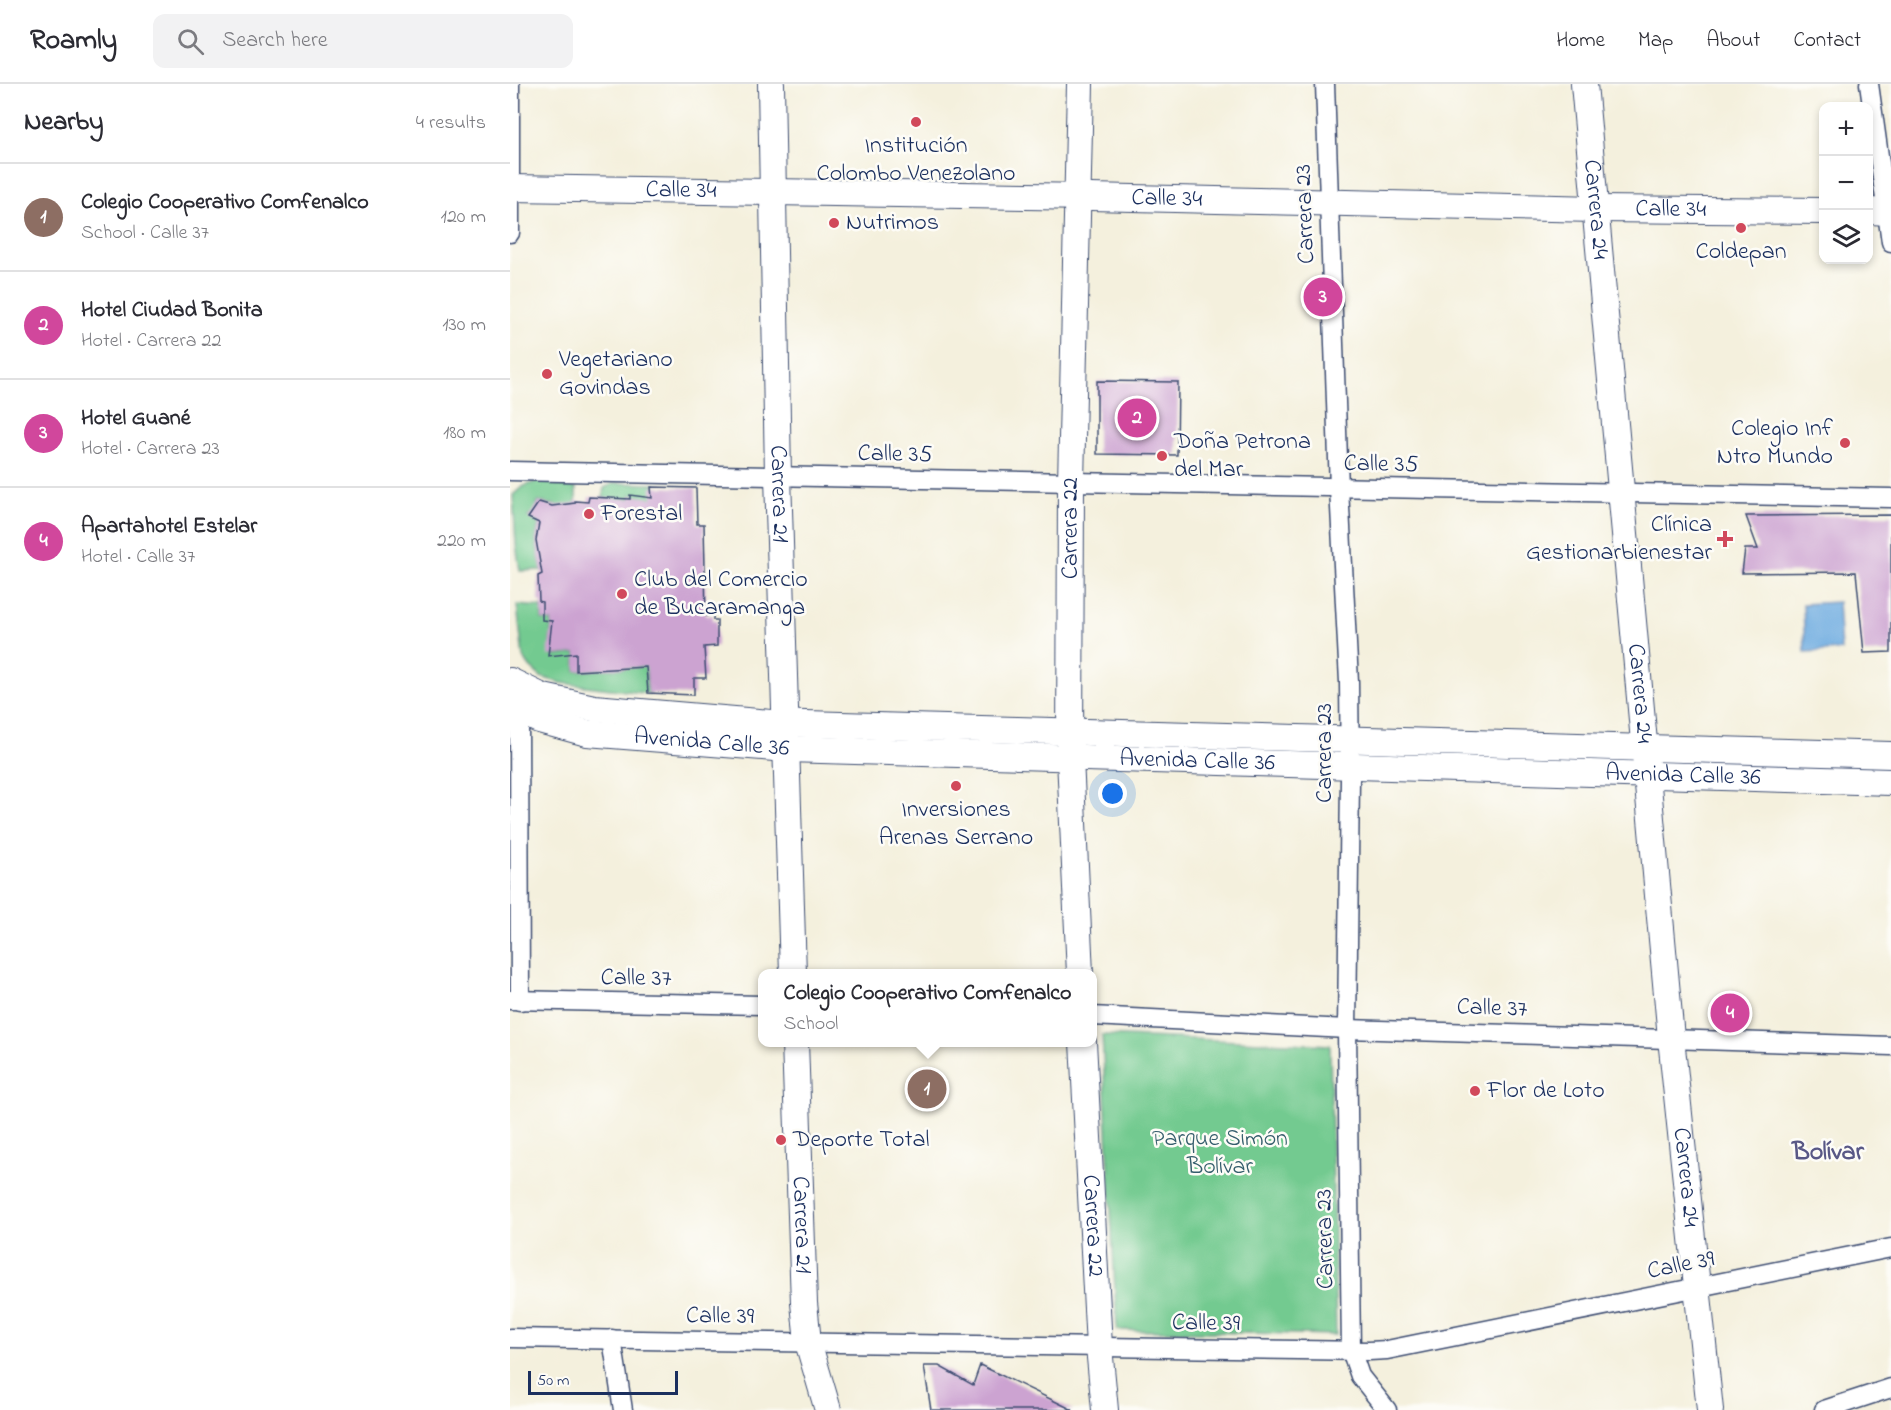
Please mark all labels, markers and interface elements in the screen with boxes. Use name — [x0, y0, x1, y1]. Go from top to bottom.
search box — [153, 14, 573, 68]
text: Roamly — [30, 21, 117, 62]
icon: search — [174, 25, 207, 58]
text: Search here — [222, 25, 328, 57]
text: Home — [1556, 26, 1605, 56]
text: Map — [1638, 26, 1673, 56]
text: About — [1706, 26, 1760, 56]
text: Contact — [1793, 26, 1861, 56]
map controls — [1819, 102, 1873, 264]
button: + — [1819, 102, 1873, 156]
text: Nearby — [24, 104, 103, 142]
text: 4 results — [416, 109, 486, 138]
marker: Institución Colombo Venezolano — [909, 115, 923, 129]
place label: Institución Colombo Venezolano — [817, 129, 1015, 192]
button: − — [1819, 156, 1873, 210]
street label: Carrera 24 — [1573, 158, 1617, 261]
street label: Carrera 23 — [1287, 163, 1325, 265]
street label: Calle 34 — [645, 173, 717, 209]
street label: Calle 34 — [1131, 180, 1203, 217]
text: Colegio Cooperativo Comfenalco — [81, 187, 369, 219]
street label: Calle 34 — [1635, 192, 1706, 227]
text: 1 — [40, 203, 47, 232]
text: 120 m — [441, 203, 486, 232]
place label: Nutrimos — [846, 206, 939, 241]
button: layers — [1819, 210, 1873, 264]
marker: Nutrimos — [827, 216, 841, 230]
text: School · Calle 37 — [81, 219, 209, 248]
marker: Coldepan — [1734, 221, 1748, 235]
place label: Coldepan — [1695, 235, 1787, 270]
pin: 3 — [1304, 274, 1342, 320]
text: Hotel Ciudad Bonita — [81, 295, 263, 327]
text: 2 — [39, 311, 48, 340]
text: 130 m — [442, 311, 486, 340]
text: Hotel · Carrera 22 — [81, 327, 221, 356]
place label: Vegetariano Govindas — [558, 343, 673, 406]
marker: Vegetariano Govindas — [540, 367, 554, 381]
pin: 2 — [1118, 396, 1156, 440]
text: Hotel Guané — [81, 403, 191, 435]
place label: Colegio Inf Ntro Mundo — [1717, 412, 1834, 475]
text: 3 — [39, 419, 48, 448]
text: 180 m — [443, 419, 486, 448]
place label: Doña Petrona del Mar — [1173, 425, 1311, 488]
text: Hotel · Carrera 23 — [81, 435, 220, 464]
marker: Colegio Inf Ntro Mundo — [1838, 436, 1852, 450]
street label: Calle 35 — [857, 437, 933, 473]
street label: Carrera 21 — [760, 445, 798, 544]
street label: Calle 35 — [1343, 447, 1419, 483]
marker: Doña Petrona del Mar — [1155, 449, 1169, 463]
street label: Carrera 22 — [1053, 477, 1089, 579]
place label: Forestal — [600, 497, 682, 532]
marker: Forestal — [582, 507, 596, 521]
place label: Clínica Gestionarbienestar — [1526, 508, 1713, 571]
text: Apartahotel Estelar — [81, 511, 257, 543]
text: 4 — [39, 527, 48, 556]
text: 220 m — [437, 527, 486, 556]
marker: Clínica Gestionarbienestar — [1716, 530, 1734, 548]
text: Hotel · Calle 37 — [81, 543, 195, 572]
place label: Club del Comercio de Bucaramanga — [634, 563, 808, 626]
marker: Club del Comercio de Bucaramanga — [615, 587, 629, 601]
street label: Carrera 24 — [1618, 642, 1662, 745]
street label: Carrera 23 — [1308, 703, 1343, 803]
street label: Avenida Calle 36 — [633, 719, 791, 767]
street label: Avenida Calle 36 — [1119, 741, 1276, 781]
street label: Avenida Calle 36 — [1605, 756, 1762, 796]
marker: Inversiones Arenas Serrano — [949, 779, 963, 793]
your location — [1098, 779, 1127, 808]
place label: Inversiones Arenas Serrano — [879, 793, 1033, 856]
street label: Calle 37 — [600, 961, 672, 997]
popup — [758, 969, 1097, 1047]
text: Colegio Cooperativo Comfenalco — [784, 978, 1071, 1010]
street label: Calle 37 — [1456, 990, 1528, 1028]
pin: 4 — [1710, 990, 1750, 1036]
text: School — [784, 1010, 838, 1039]
pin: 1 — [908, 1066, 946, 1112]
place label: Flor de Loto — [1486, 1074, 1605, 1109]
marker: Flor de Loto — [1468, 1084, 1482, 1098]
park label: Parque Simón Bolívar — [1152, 1122, 1288, 1185]
place label: Deporte Total — [792, 1123, 930, 1158]
street label: Carrera 24 — [1663, 1126, 1708, 1229]
marker: Deporte Total — [774, 1133, 788, 1147]
district label: Bolívar — [1791, 1134, 1865, 1172]
street label: Carrera 22 — [1072, 1174, 1113, 1278]
street label: Carrera 21 — [782, 1175, 820, 1275]
street label: Carrera 23 — [1308, 1189, 1344, 1289]
street label: Calle 39 — [1644, 1242, 1719, 1290]
street label: Calle 39 — [686, 1299, 755, 1335]
street label: Calle 39 — [1172, 1306, 1241, 1342]
scale bar — [528, 1368, 678, 1396]
text: 50 m — [537, 1369, 569, 1393]

